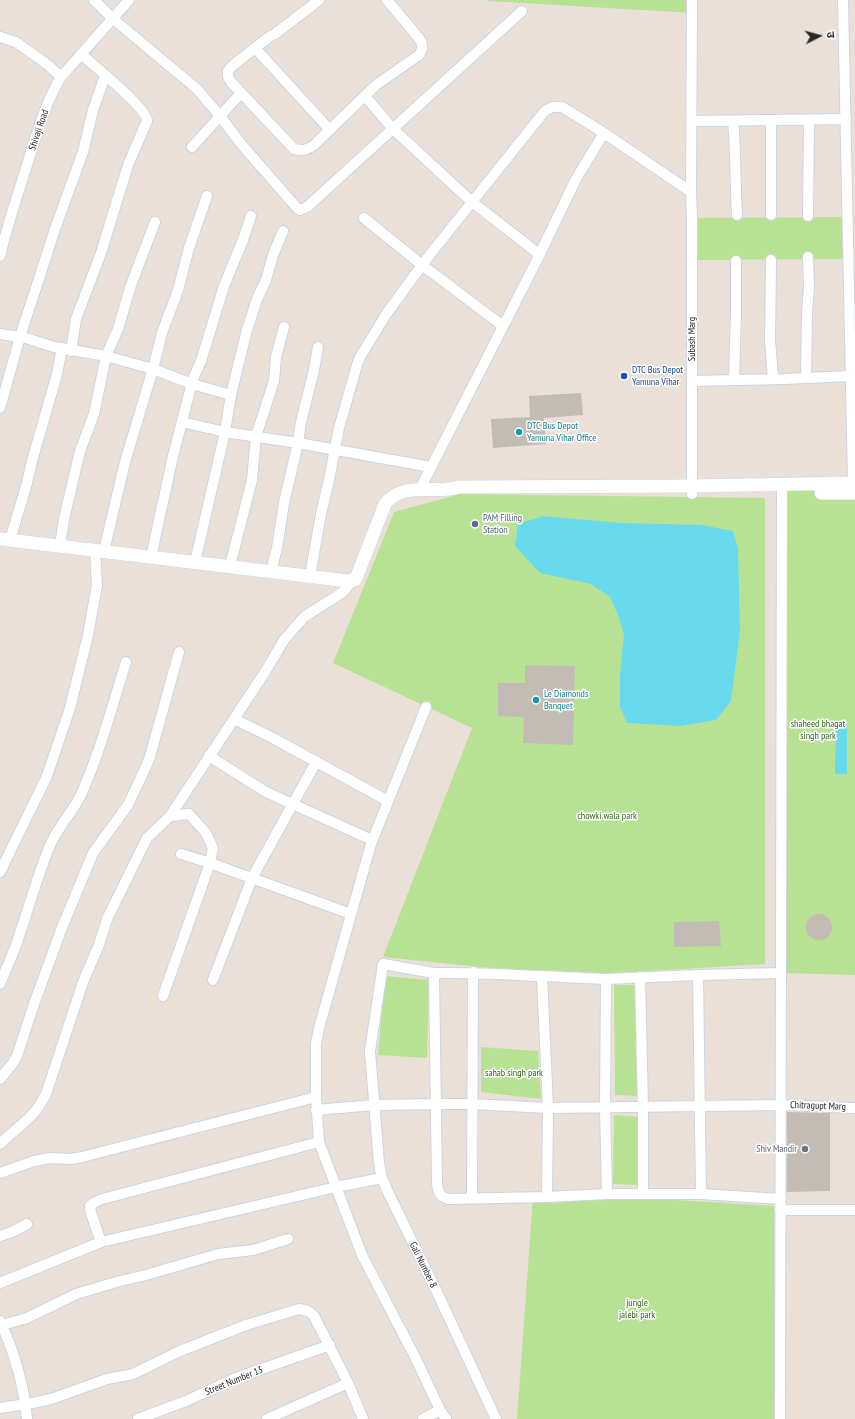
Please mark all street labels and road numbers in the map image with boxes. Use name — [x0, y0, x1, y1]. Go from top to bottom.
street label: Shivaji Road — [26, 108, 52, 152]
street label: Subash Marg — [686, 317, 698, 361]
street label: Chitragupt Marg — [790, 1099, 846, 1113]
street label: Gali Number 8 — [407, 1240, 439, 1290]
street label: Street Number 13 — [203, 1364, 265, 1398]

